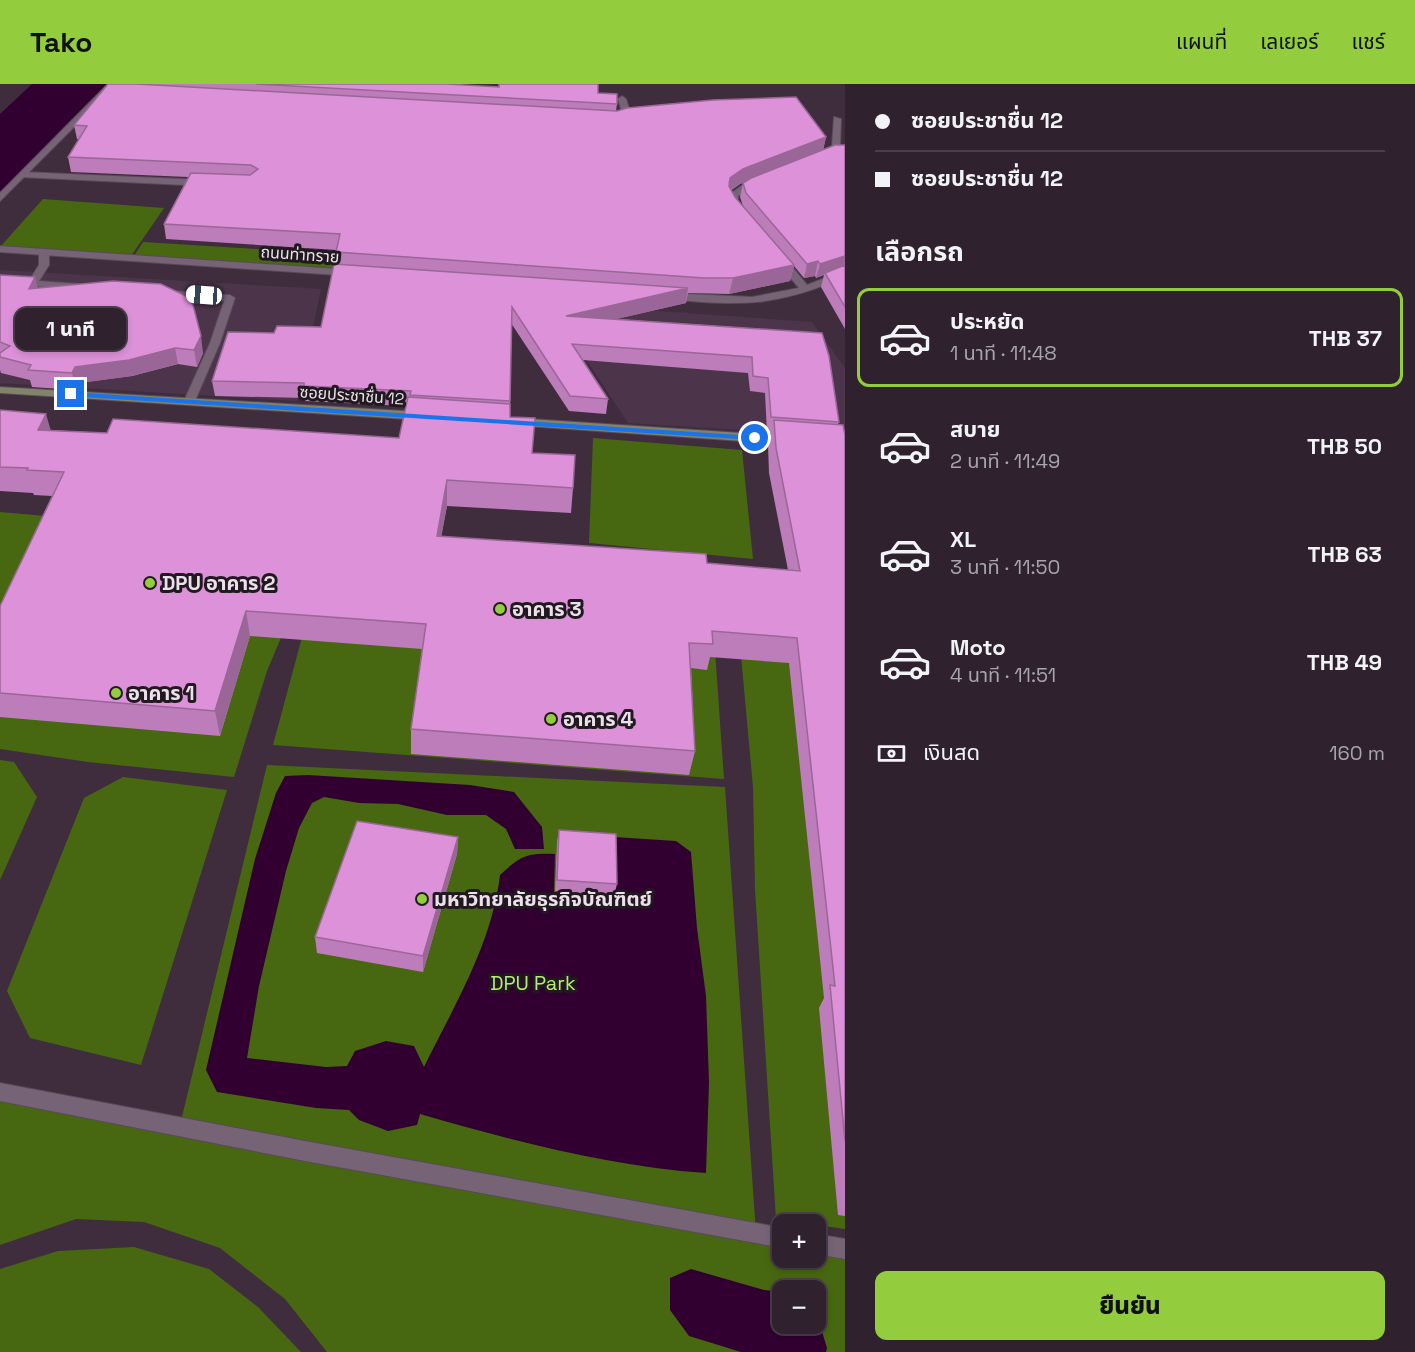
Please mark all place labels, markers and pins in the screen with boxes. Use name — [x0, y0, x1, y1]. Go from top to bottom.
place label: DPU อาคาร 2 — [162, 570, 276, 596]
marker: DPU อาคาร 2 — [143, 576, 157, 590]
place label: อาคาร 3 — [512, 596, 582, 622]
marker: อาคาร 3 — [493, 602, 507, 616]
place label: อาคาร 1 — [128, 680, 195, 706]
marker: อาคาร 1 — [109, 686, 123, 700]
place label: อาคาร 4 — [563, 706, 634, 732]
marker: อาคาร 4 — [544, 712, 558, 726]
place label: มหาวิทยาลัยธุรกิจบัณฑิตย์ — [434, 886, 652, 912]
marker: มหาวิทยาลัยธุรกิจบัณฑิตย์ — [415, 892, 429, 906]

